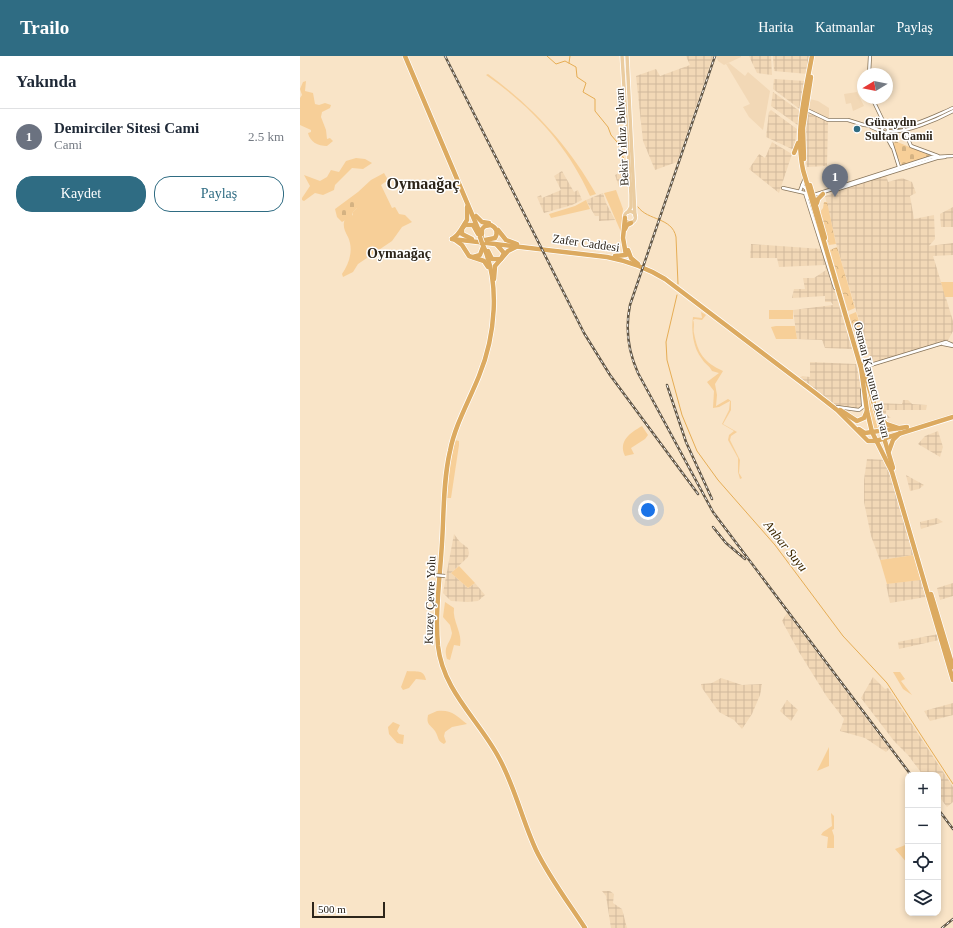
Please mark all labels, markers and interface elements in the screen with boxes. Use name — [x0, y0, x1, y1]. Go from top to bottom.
text: Trailo — [20, 17, 69, 38]
text: Harita — [758, 20, 793, 35]
text: Katmanlar — [815, 20, 874, 35]
text: Paylaş — [896, 20, 933, 35]
north arrow — [857, 68, 893, 104]
text: Yakında — [16, 72, 76, 91]
street label: Bekir Yıldız Bulvarı — [612, 87, 632, 186]
place label: Günaydın Sultan Camii — [865, 115, 933, 143]
text: Demirciler Sitesi Cami — [54, 120, 199, 136]
marker: Günaydın Sultan Camii — [852, 124, 862, 134]
text: 1 — [26, 129, 32, 144]
text: 2.5 km — [248, 129, 284, 144]
text: Cami — [54, 137, 82, 152]
pin: 1 — [822, 164, 848, 197]
district label: Oymaağaç — [387, 175, 459, 193]
button: Kaydet — [16, 176, 146, 212]
button: Paylaş — [154, 176, 284, 212]
street label: Zafer Caddesi — [552, 231, 621, 255]
district label: Oymaağaç — [367, 246, 431, 261]
street label: Osman Kavuncu Bulvarı — [851, 320, 893, 440]
your location — [638, 500, 658, 520]
water label: Anbar Suyu — [760, 517, 811, 575]
street label: Kuzey Çevre Yolu — [421, 556, 439, 644]
map controls — [905, 772, 941, 916]
button: + — [905, 772, 941, 808]
button: − — [905, 808, 941, 844]
button: locate — [905, 844, 941, 880]
button: layers — [905, 880, 941, 916]
scale bar — [312, 900, 385, 919]
text: 500 m — [318, 903, 346, 915]

